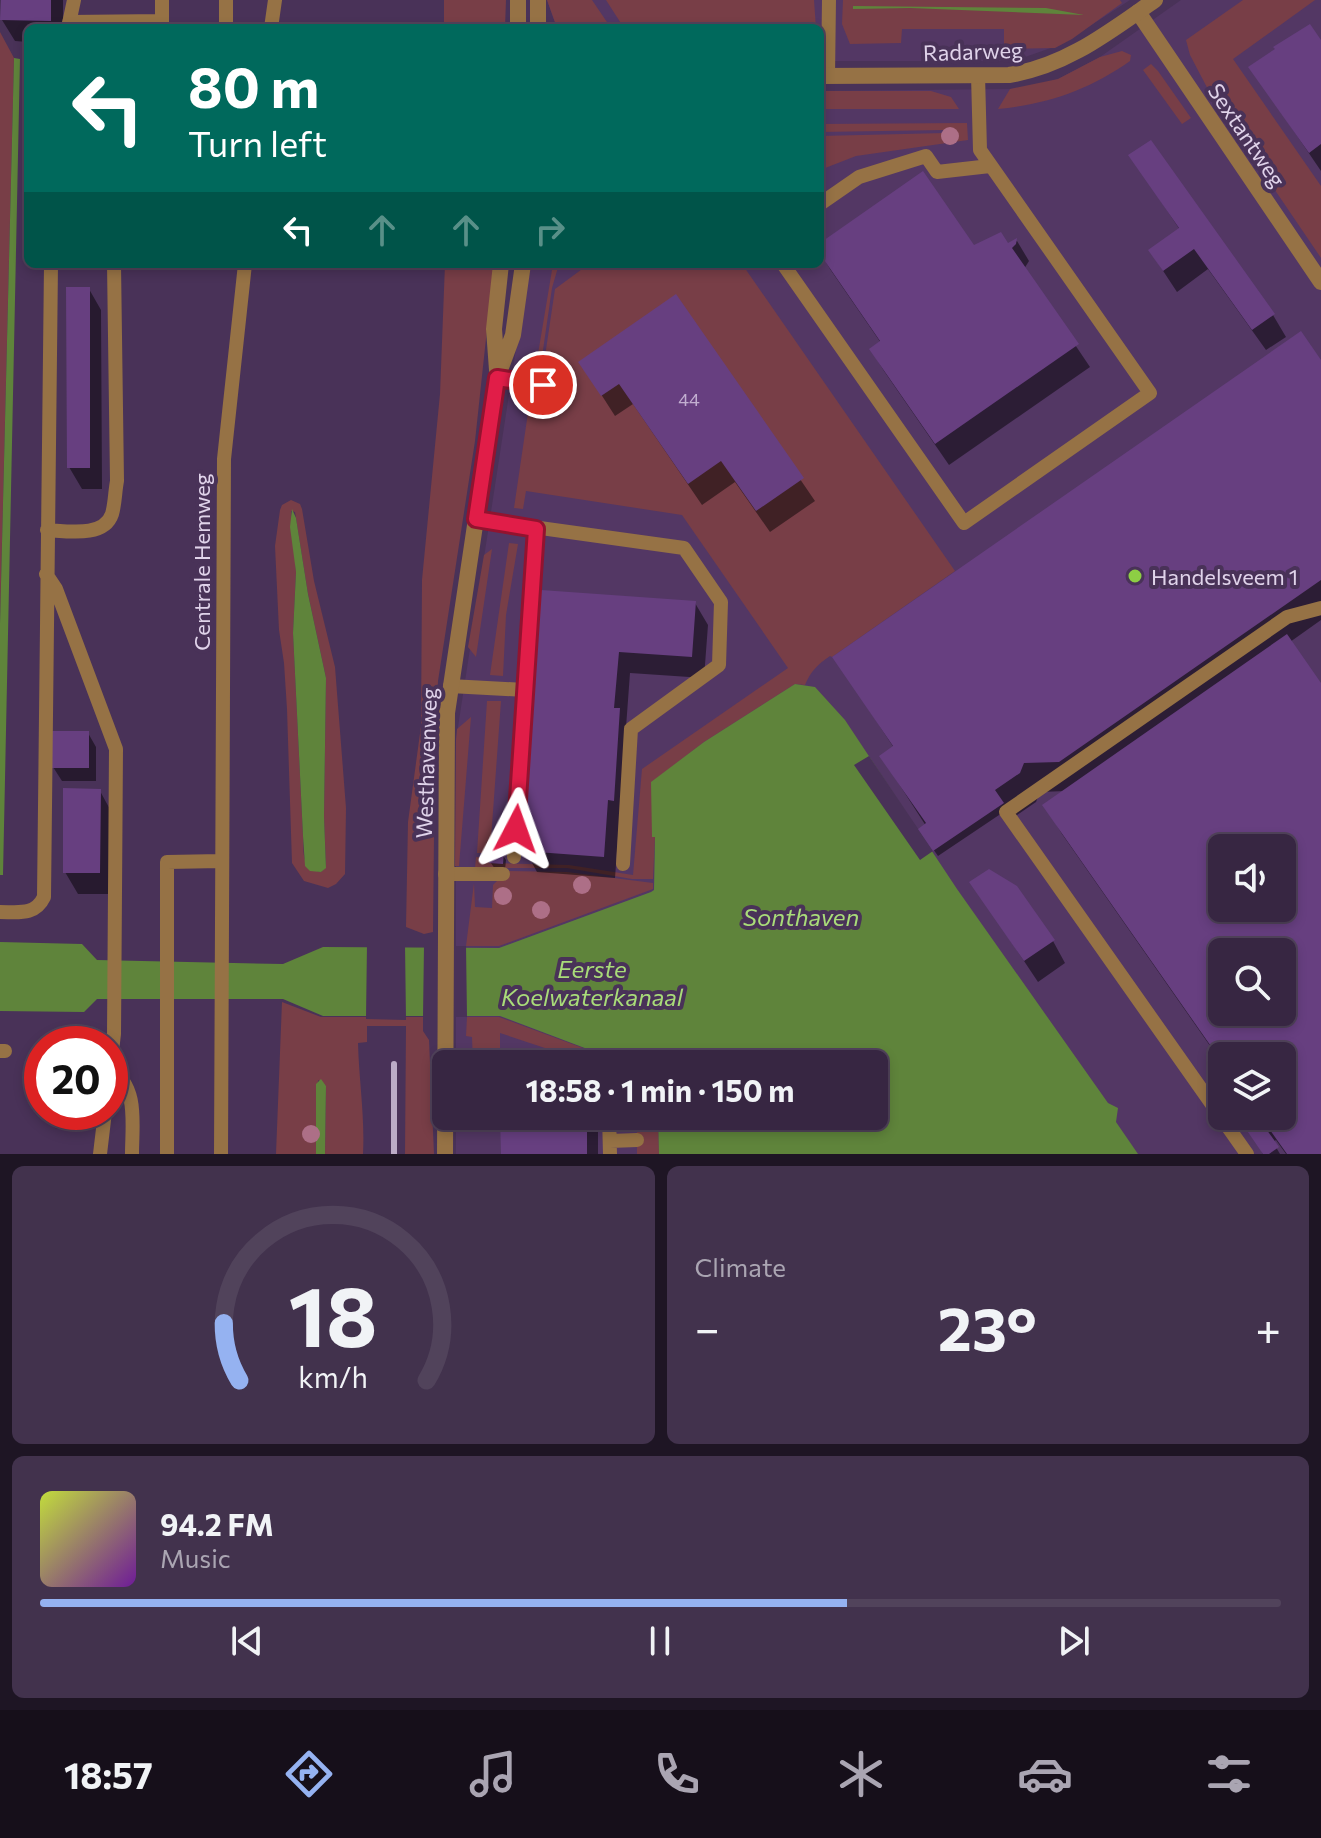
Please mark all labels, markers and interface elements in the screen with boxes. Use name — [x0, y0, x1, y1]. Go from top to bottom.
street label: Radarweg — [923, 36, 1023, 66]
text: 80 m — [188, 51, 319, 120]
icon: left — [56, 56, 160, 160]
street label: Sextantweg — [1203, 78, 1292, 192]
text: Turn left — [188, 120, 327, 164]
icon: left — [276, 208, 320, 252]
icon: ahead — [360, 208, 404, 252]
icon: ahead — [444, 208, 488, 252]
icon: right — [528, 208, 572, 252]
pin — [509, 351, 577, 419]
icon: arrive — [521, 363, 565, 407]
house number: 44 — [678, 388, 700, 410]
street label: Centrale Hemweg — [188, 473, 215, 651]
place label: Handelsveem 1 — [1151, 563, 1298, 590]
marker: Handelsveem 1 — [1126, 567, 1144, 585]
street label: Westhavenweg — [410, 687, 442, 839]
position arrow — [474, 787, 558, 871]
map controls — [1208, 834, 1296, 1130]
button: sound — [1208, 834, 1296, 922]
water label: Sonthaven — [743, 902, 859, 931]
button: search — [1208, 938, 1296, 1026]
water label: Eerste Koelwaterkanaal — [501, 954, 684, 1011]
speed limit sign: 20 — [24, 1026, 128, 1130]
button: layers — [1208, 1042, 1296, 1130]
text: 18:58 · 1 min · 150 m — [526, 1071, 795, 1108]
text: Climate — [695, 1251, 786, 1282]
text: 18 — [289, 1262, 378, 1364]
text: 23° — [938, 1290, 1037, 1363]
text: − — [695, 1300, 720, 1354]
text: + — [1255, 1300, 1281, 1354]
text: km/h — [298, 1359, 368, 1394]
text: 94.2 FM — [160, 1505, 274, 1542]
text: Music — [160, 1542, 231, 1573]
icon: previous — [225, 1619, 269, 1663]
icon: pause — [638, 1619, 682, 1663]
icon: next — [1052, 1619, 1096, 1663]
icon: directions — [281, 1746, 337, 1802]
icon: music — [465, 1746, 521, 1802]
icon: phone — [649, 1746, 705, 1802]
icon: climate — [833, 1746, 889, 1802]
icon: car — [1017, 1746, 1073, 1802]
icon: filters — [1201, 1746, 1257, 1802]
text: 18:57 — [64, 1752, 153, 1796]

